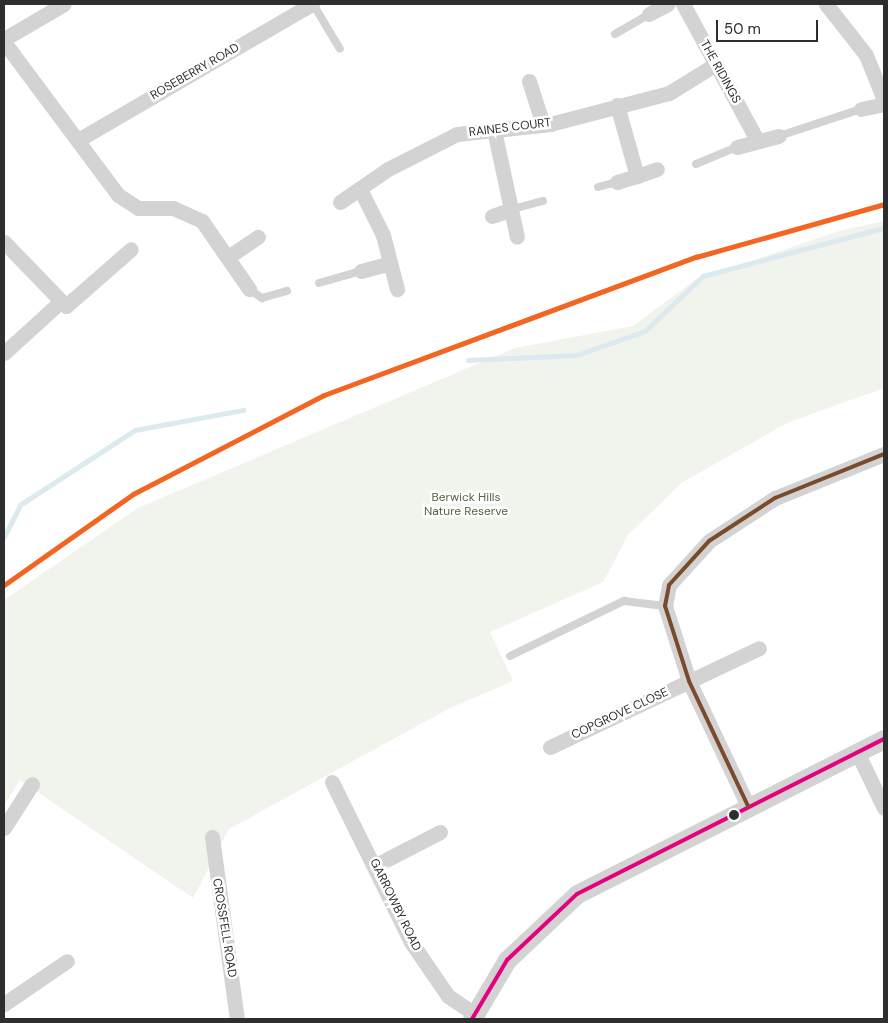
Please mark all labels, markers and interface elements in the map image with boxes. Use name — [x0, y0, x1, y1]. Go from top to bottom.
scale bar — [718, 10, 820, 42]
text: 50 m — [724, 19, 761, 39]
street label: THE RIDINGS — [697, 38, 743, 106]
street label: ROSEBERRY ROAD — [148, 41, 242, 103]
street label: RAINES COURT — [468, 116, 552, 140]
park label: Berwick Hills Nature Reserve — [424, 491, 508, 519]
street label: COPGROVE CLOSE — [569, 685, 671, 743]
unlabelled marker — [729, 810, 739, 820]
street label: GARROWBY ROAD — [366, 856, 424, 954]
street label: CROSSFELL ROAD — [209, 877, 239, 979]

